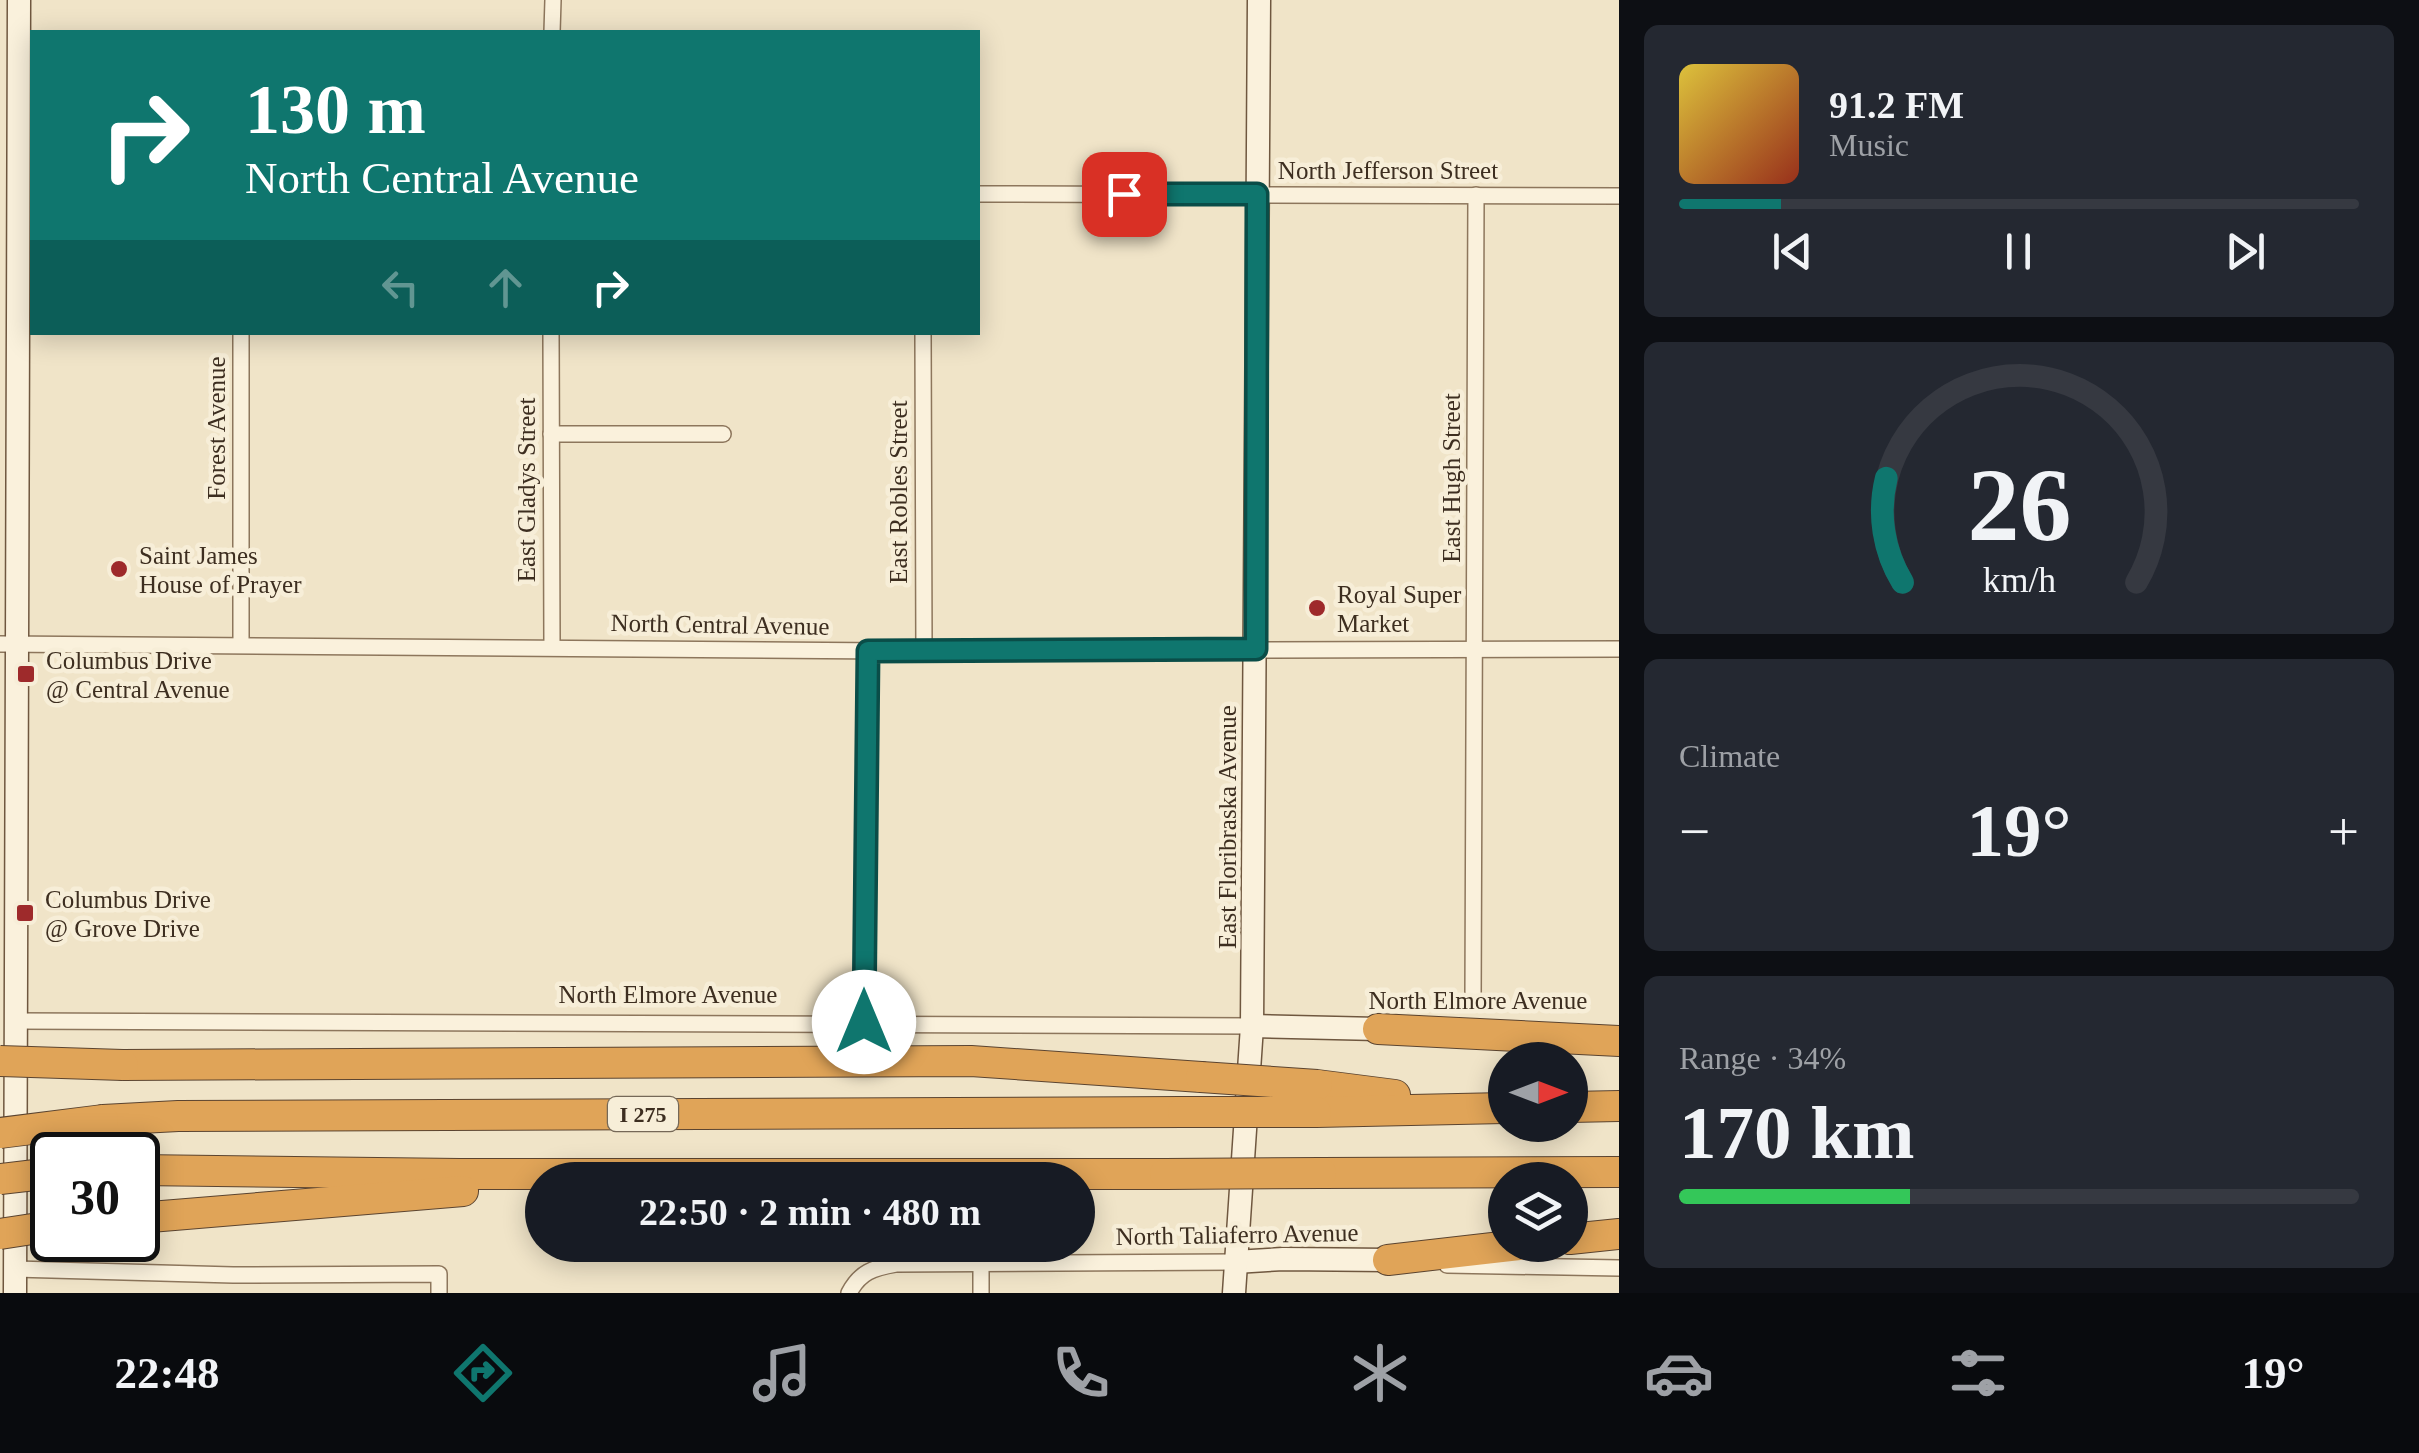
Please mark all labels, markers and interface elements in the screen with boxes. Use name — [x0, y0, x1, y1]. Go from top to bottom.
icon: right — [80, 70, 210, 200]
text: 130 m — [245, 71, 426, 148]
text: 91.2 FM — [1829, 84, 1964, 126]
text: Music — [1829, 127, 1909, 163]
pin — [1082, 152, 1167, 237]
text: North Central Avenue — [245, 153, 639, 203]
street label: North Jefferson Street — [1278, 157, 1498, 184]
icon: arrive — [1097, 167, 1152, 222]
icon: previous — [1765, 224, 1820, 279]
icon: pause — [1991, 224, 2046, 279]
icon: next — [2218, 224, 2273, 279]
icon: left — [373, 260, 428, 315]
icon: ahead — [478, 260, 533, 315]
icon: right — [583, 260, 638, 315]
street label: Forest Avenue — [203, 356, 230, 500]
street label: East Hugh Street — [1438, 393, 1465, 563]
street label: East Gladys Street — [513, 398, 540, 582]
street label: East Robles Street — [885, 400, 912, 584]
text: 26 — [1967, 447, 2071, 562]
place label: Saint James House of Prayer — [139, 542, 302, 598]
marker: Saint James House of Prayer — [108, 558, 130, 580]
text: km/h — [1982, 560, 2056, 600]
place label: Royal Super Market — [1337, 581, 1462, 637]
marker: Royal Super Market — [1306, 597, 1328, 619]
street label: North Central Avenue — [610, 609, 830, 640]
place label: Columbus Drive @ Central Avenue — [46, 647, 230, 704]
marker: Columbus Drive @ Central Avenue — [15, 663, 37, 685]
street label: East Floribraska Avenue — [1214, 705, 1241, 949]
text: Climate — [1679, 738, 1780, 774]
text: 19° — [1967, 789, 2072, 872]
text: − — [1679, 801, 1710, 862]
text: + — [2328, 801, 2359, 862]
place label: Columbus Drive @ Grove Drive — [45, 886, 211, 943]
marker: Columbus Drive @ Grove Drive — [14, 902, 36, 924]
position arrow — [812, 970, 916, 1074]
street label: North Elmore Avenue — [559, 981, 777, 1008]
street label: North Elmore Avenue — [1369, 987, 1587, 1014]
text: Range · 34% — [1679, 1040, 1846, 1076]
north arrow — [1488, 1042, 1588, 1142]
map controls — [1488, 1042, 1588, 1262]
text: 170 km — [1679, 1091, 1914, 1174]
road number: I 275 — [608, 1097, 678, 1131]
speed limit sign: 30 — [30, 1132, 160, 1262]
button: layers — [1488, 1162, 1588, 1262]
text: 22:50 · 2 min · 480 m — [639, 1191, 981, 1233]
street label: North Taliaferro Avenue — [1115, 1219, 1359, 1250]
icon: directions — [448, 1338, 518, 1408]
icon: music — [747, 1338, 817, 1408]
icon: phone — [1046, 1338, 1116, 1408]
icon: climate — [1345, 1338, 1415, 1408]
icon: car — [1644, 1338, 1714, 1408]
icon: filters — [1943, 1338, 2013, 1408]
text: 22:48 — [114, 1348, 219, 1398]
text: 19° — [2242, 1348, 2305, 1398]

